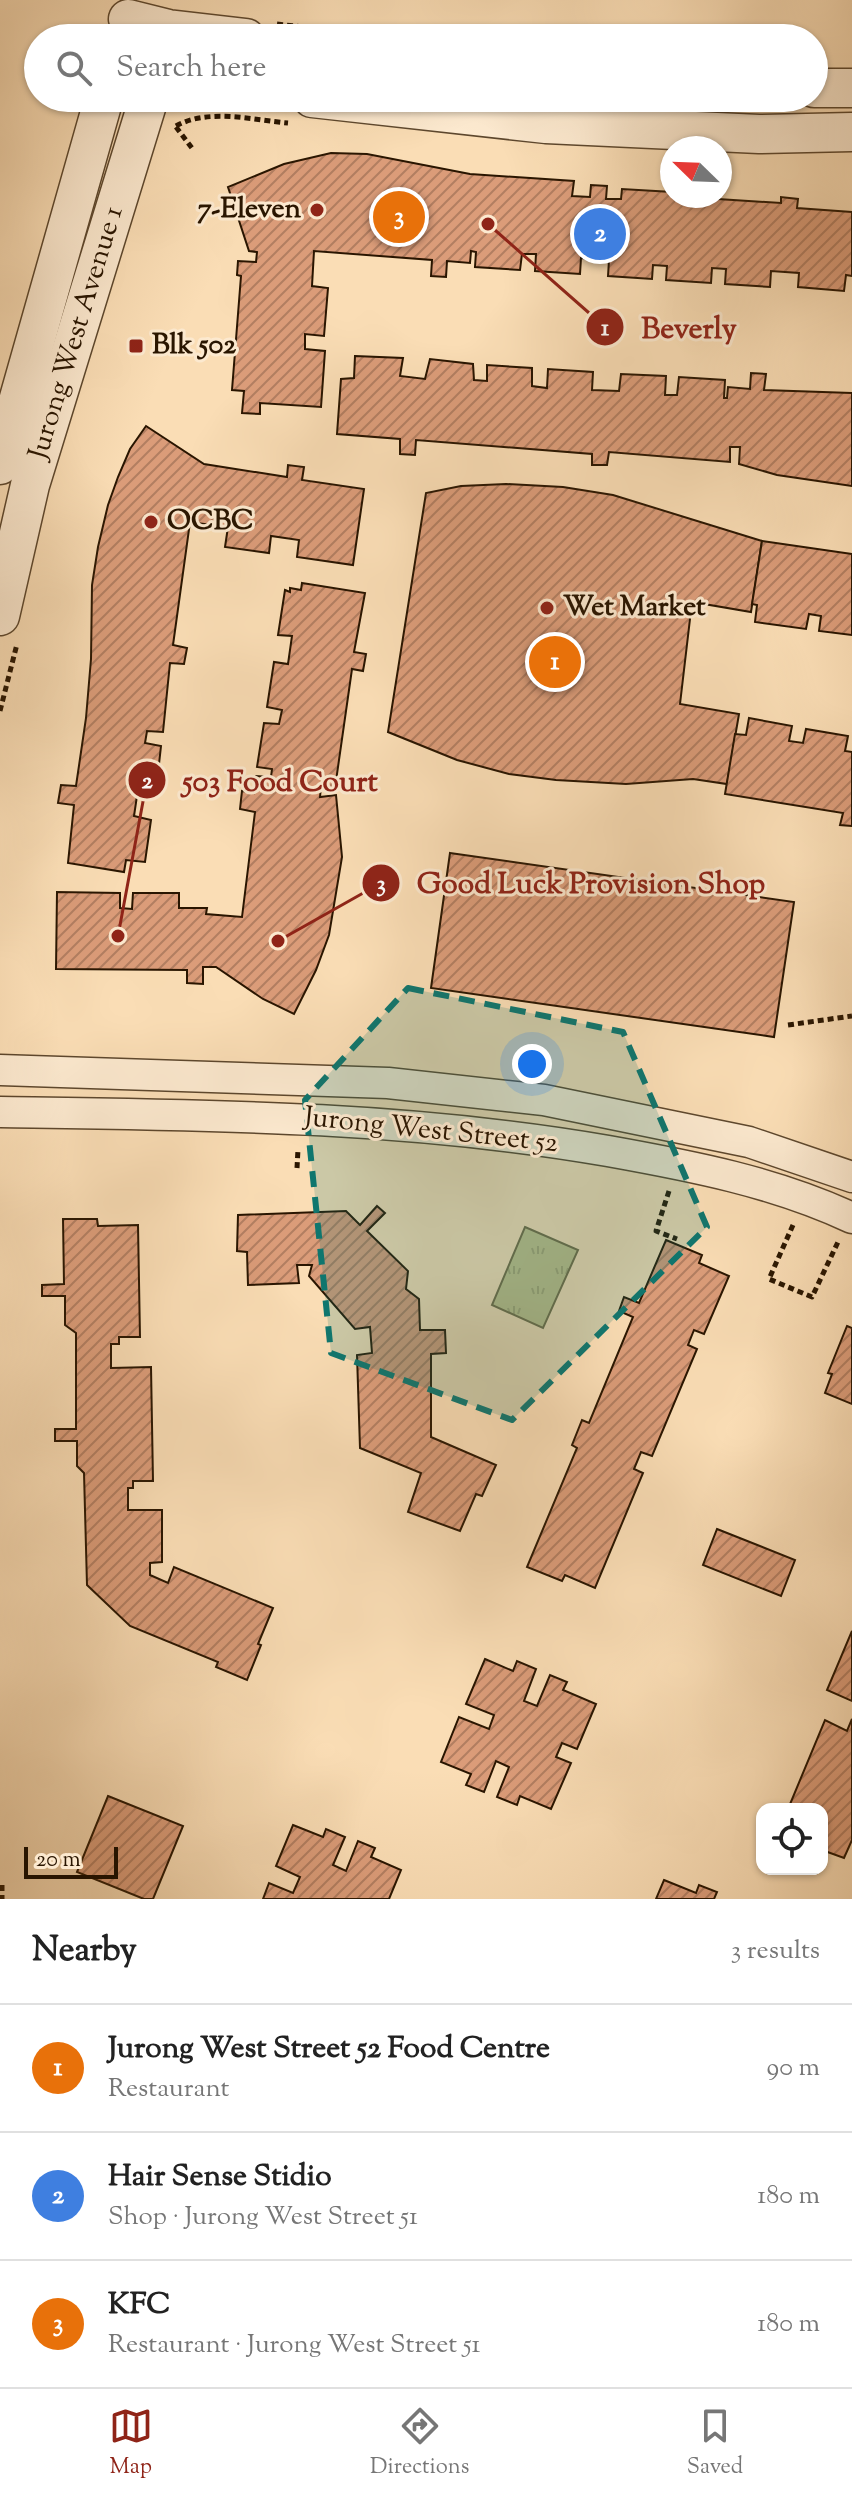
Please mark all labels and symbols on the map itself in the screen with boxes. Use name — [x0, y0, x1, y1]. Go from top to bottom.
north arrow — [660, 136, 732, 208]
pin: 3 — [373, 187, 425, 247]
place label: 7-Eleven — [197, 190, 301, 230]
street label: Jurong West Avenue 1 — [19, 201, 135, 466]
marker: 7-Eleven — [308, 201, 326, 219]
pin: 2 — [574, 204, 626, 264]
callout: Beverly — [585, 300, 753, 354]
text: Beverly — [641, 309, 737, 352]
text: 1 — [601, 312, 610, 346]
place label: Blk 502 — [152, 326, 237, 366]
marker: Blk 502 — [127, 337, 145, 355]
place label: OCBC — [167, 502, 254, 542]
marker: OCBC — [142, 513, 160, 531]
place label: Wet Market — [563, 588, 706, 628]
marker: Wet Market — [538, 599, 556, 617]
pin: 1 — [529, 632, 581, 692]
callout: 503 Food Court — [127, 753, 394, 807]
text: 503 Food Court — [180, 762, 378, 805]
text: 2 — [141, 765, 153, 799]
callout: Good Luck Provision Shop — [361, 856, 781, 910]
text: Good Luck Provision Shop — [417, 864, 765, 907]
text: 3 — [376, 868, 386, 902]
your location — [512, 1044, 552, 1084]
street label: Jurong West Street 52 — [300, 1098, 560, 1164]
scale bar — [24, 1843, 118, 1879]

